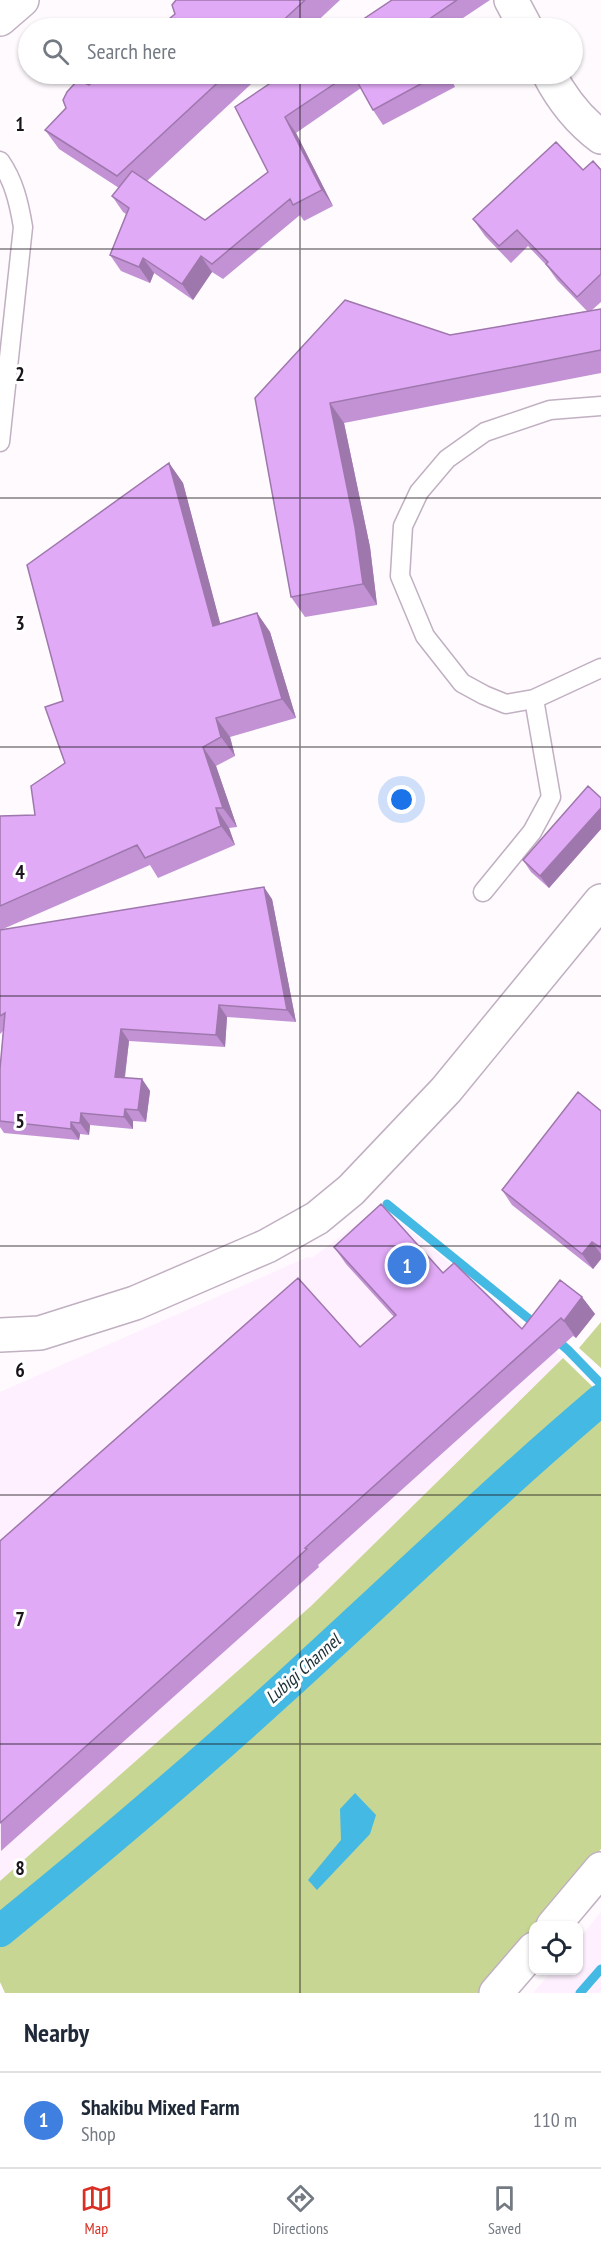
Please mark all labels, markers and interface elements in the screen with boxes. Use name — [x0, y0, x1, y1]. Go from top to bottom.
search box — [18, 18, 583, 84]
icon: search — [39, 35, 72, 68]
text: Search here — [87, 37, 176, 65]
text: 1 — [15, 111, 25, 137]
text: 2 — [15, 361, 25, 387]
text: 3 — [15, 610, 25, 636]
your location — [387, 785, 416, 814]
text: 4 — [15, 859, 25, 885]
text: 5 — [15, 1108, 25, 1134]
pin: 1 — [388, 1242, 426, 1288]
text: 6 — [15, 1357, 25, 1383]
text: 7 — [15, 1606, 25, 1632]
water label: Lubigi Channel — [260, 1628, 346, 1708]
text: 8 — [15, 1855, 25, 1881]
map controls — [529, 1921, 583, 1975]
button: locate — [529, 1921, 583, 1975]
text: Nearby — [24, 2016, 89, 2049]
text: Shakibu Mixed Farm — [81, 2093, 240, 2121]
text: 1 — [39, 2107, 48, 2133]
text: 110 m — [533, 2107, 577, 2133]
text: Shop — [81, 2121, 116, 2147]
tab: Map — [80, 2182, 113, 2238]
tab: Directions — [273, 2182, 328, 2238]
tab: Saved — [488, 2182, 521, 2238]

